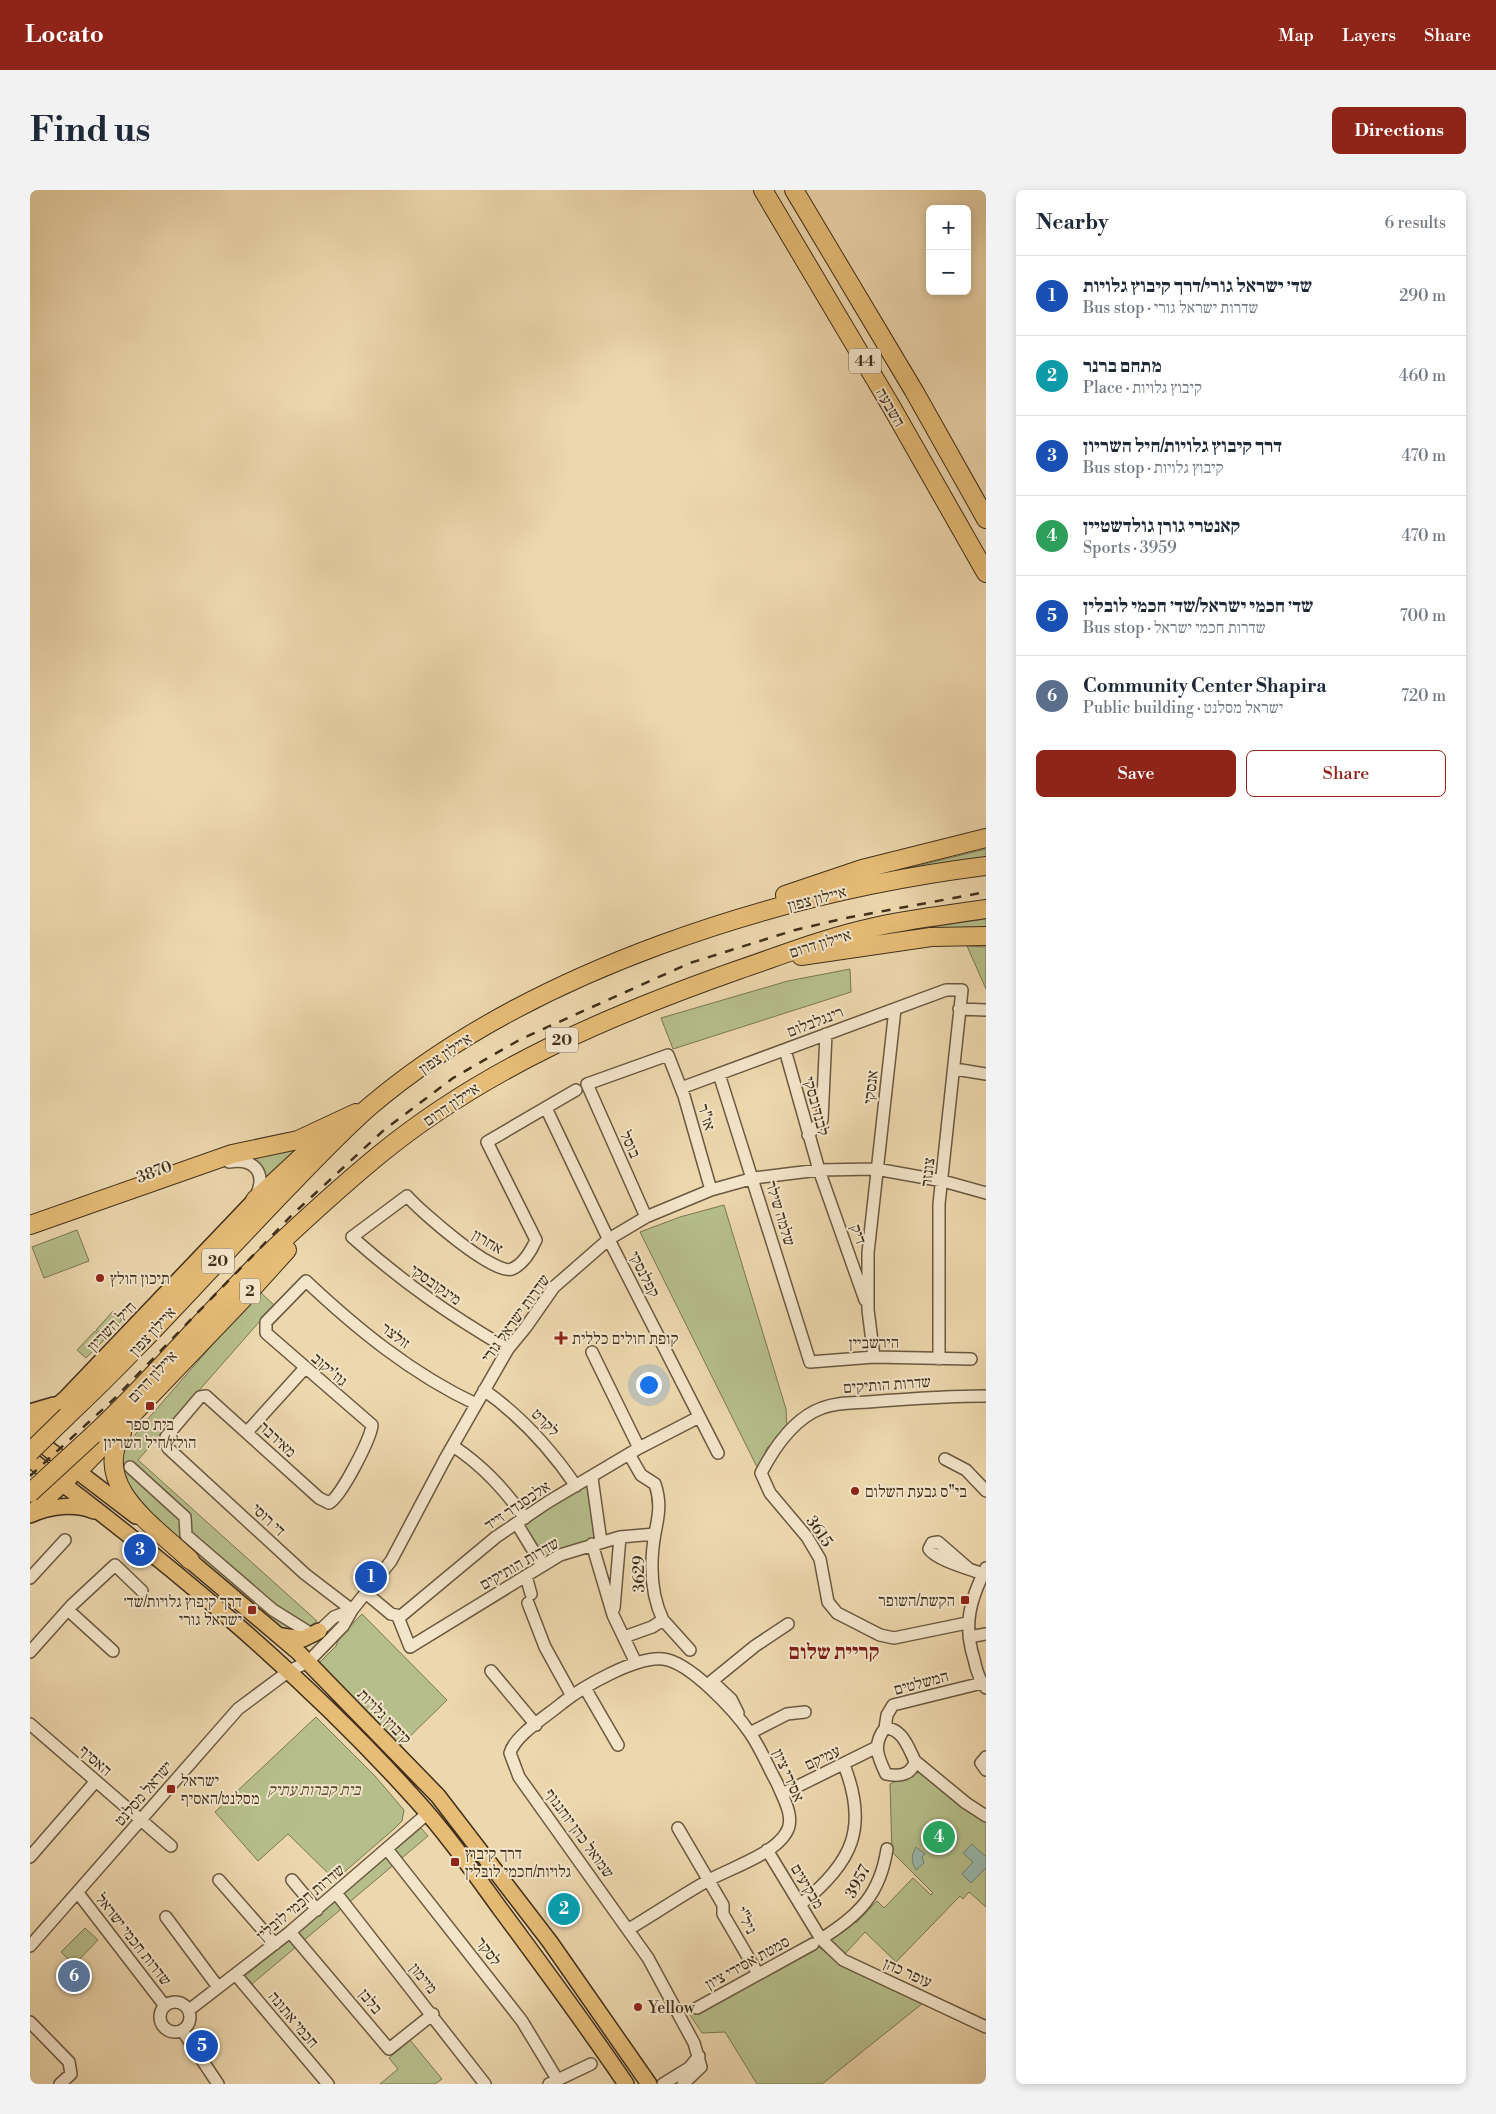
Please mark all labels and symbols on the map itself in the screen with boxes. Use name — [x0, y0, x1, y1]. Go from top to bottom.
road number: 44 — [849, 348, 881, 374]
street label: השבעה — [871, 384, 909, 431]
street label: איילון צפון — [786, 882, 849, 916]
street label: איילון דרום — [787, 925, 854, 963]
street label: רינגלבלום — [784, 1002, 846, 1042]
road number: 20 — [546, 1028, 578, 1052]
street label: איילון צפון — [415, 1029, 476, 1079]
street label: אנסקי — [859, 1069, 883, 1105]
street label: לבנדובסקי — [799, 1074, 834, 1138]
street label: איילון דרום — [419, 1079, 484, 1131]
street label: אז"ר — [693, 1102, 719, 1133]
street label: בוסל — [615, 1128, 645, 1162]
street label: 3870 — [134, 1156, 175, 1188]
street label: צונזר — [916, 1156, 940, 1188]
street label: שלמה שילר — [761, 1178, 799, 1248]
street label: דיק — [845, 1222, 871, 1247]
street label: אחרון — [468, 1225, 507, 1259]
road number: 20 — [202, 1248, 234, 1274]
street label: קפלנסקי — [624, 1248, 664, 1301]
street label: מינקובסקי — [406, 1260, 465, 1310]
place label: תיכון הולץ — [110, 1269, 170, 1289]
street label: שדרות ישראל גורי — [477, 1270, 555, 1367]
marker: תיכון הולץ — [94, 1272, 106, 1284]
road number: 2 — [240, 1278, 260, 1304]
street label: חיל השריון — [83, 1297, 141, 1356]
street label: איילון צפון — [125, 1303, 181, 1360]
street label: זולצר — [377, 1318, 414, 1353]
place label: קופת חולים כללית — [572, 1329, 678, 1349]
marker: קופת חולים כללית — [554, 1331, 568, 1345]
street label: הירשביין — [849, 1333, 899, 1353]
street label: איילון דרום — [124, 1346, 182, 1407]
street label: גוז'יקוב — [307, 1348, 352, 1391]
your location — [636, 1372, 662, 1398]
street label: שדרות הותיקים — [842, 1372, 932, 1398]
marker: בית ספר הולץ/חיל השריון — [144, 1400, 156, 1412]
street label: לקרט — [527, 1404, 564, 1441]
place label: בית ספר הולץ/חיל השריון — [103, 1415, 197, 1453]
street label: מאירבר — [254, 1417, 300, 1462]
street label: אלכסנדר זייד — [481, 1476, 554, 1535]
place label: בי"ס גבעת השלום — [865, 1482, 967, 1502]
marker: בי"ס גבעת השלום — [849, 1485, 861, 1497]
street label: די רוסי — [247, 1499, 290, 1540]
street label: 3615 — [801, 1512, 837, 1551]
pin: 3 — [124, 1531, 156, 1569]
street label: שדרות הותיקים — [476, 1533, 563, 1595]
street label: 3629 — [629, 1555, 649, 1593]
pin: 1 — [355, 1558, 387, 1596]
place label: הקשת/השופר — [878, 1591, 955, 1611]
place label: דרך קיבוץ גלויות/שד׳ ישראל גורי — [124, 1592, 242, 1630]
marker: הקשת/השופר — [959, 1594, 971, 1606]
marker: דרך קיבוץ גלויות/שד׳ ישראל גורי — [246, 1604, 258, 1616]
district label: קריית שלום — [788, 1640, 880, 1666]
street label: המשלטים — [892, 1666, 951, 1700]
street label: קיבוץ גלויות — [353, 1685, 416, 1749]
street label: האסיף — [75, 1741, 116, 1781]
street label: עמיקם — [801, 1741, 844, 1775]
street label: אסירי ציון — [768, 1746, 809, 1805]
street label: ישראל מסלנט — [110, 1757, 177, 1830]
place label: ישראל מסלנט/האסיף — [181, 1771, 260, 1809]
park label: בית קברות עתיק — [267, 1780, 362, 1800]
marker: ישראל מסלנט/האסיף — [165, 1783, 177, 1795]
street label: שמואל כהן יוחננוף — [540, 1785, 618, 1882]
pin: 4 — [923, 1818, 955, 1856]
place label: דרך קיבוץ גלויות/חכמי לובלין — [465, 1844, 571, 1882]
marker: דרך קיבוץ גלויות/חכמי לובלין — [449, 1856, 461, 1868]
street label: שדרות חכמי לובלין — [252, 1860, 349, 1946]
street label: מבקיעים — [786, 1860, 828, 1913]
street label: 3957 — [841, 1861, 875, 1902]
street label: שדרות חכמי ישראל — [91, 1889, 176, 1990]
pin: 2 — [548, 1890, 580, 1928]
street label: ניל"י — [731, 1903, 761, 1937]
street label: סמטת אסירי ציון — [702, 1931, 793, 1994]
street label: לסקר — [471, 1933, 506, 1970]
street label: עופר כהן — [880, 1953, 935, 1993]
pin: 6 — [58, 1957, 90, 1995]
street label: מיימון — [405, 1959, 442, 1998]
street label: בלבן — [354, 1985, 387, 2019]
street label: חכמי אתונה — [264, 1987, 323, 2052]
place label: Yellow — [647, 1998, 696, 2018]
marker: Yellow — [632, 2001, 644, 2013]
pin: 5 — [186, 2027, 218, 2065]

